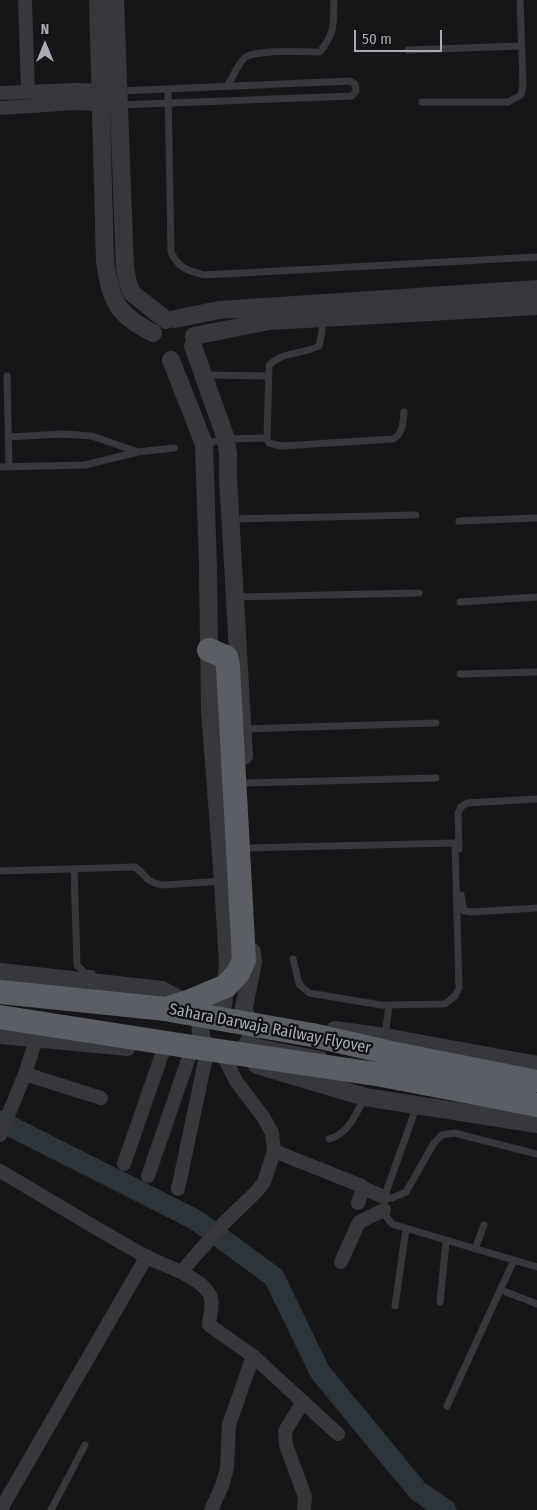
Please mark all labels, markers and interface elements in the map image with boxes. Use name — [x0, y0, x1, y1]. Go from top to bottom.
north arrow — [20, 20, 70, 70]
scale bar — [357, 20, 444, 52]
text: N — [41, 21, 49, 38]
text: 50 m — [362, 30, 392, 48]
street label: Sahara Darwaja Railway Flyover — [167, 1000, 373, 1058]

